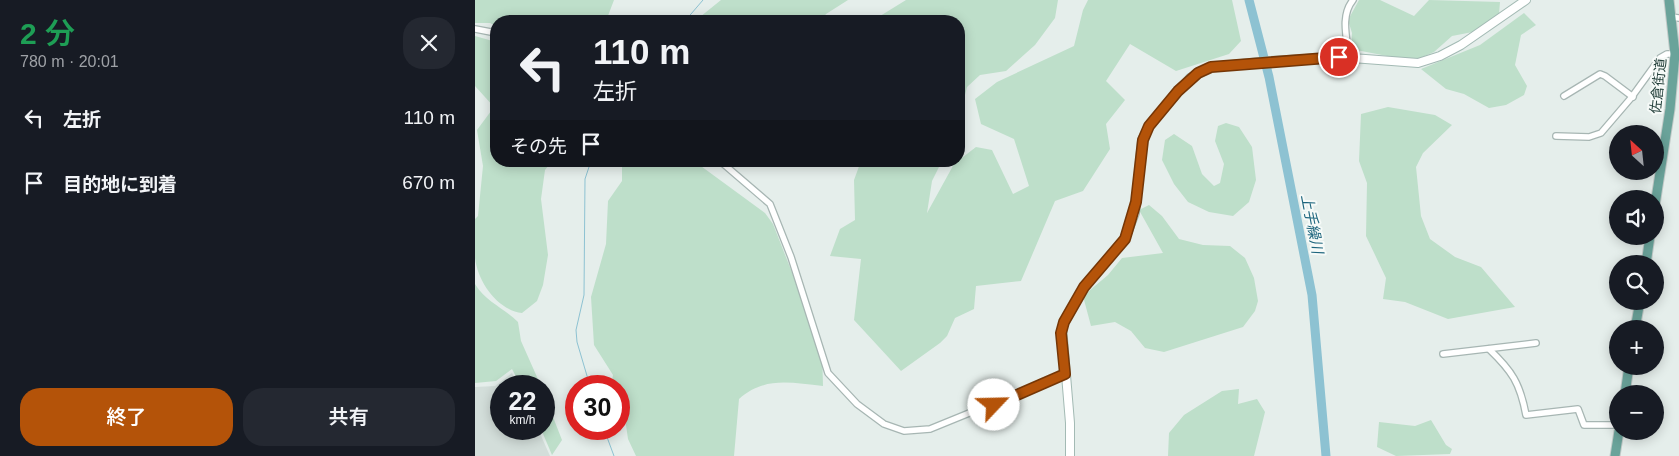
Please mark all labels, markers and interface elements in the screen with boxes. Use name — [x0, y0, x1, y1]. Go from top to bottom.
text: 2 分 — [20, 17, 75, 50]
button: close — [403, 17, 455, 69]
text: 110 m — [593, 32, 690, 71]
icon: left — [510, 35, 575, 100]
pin — [1318, 36, 1360, 78]
icon: arrive — [1325, 43, 1353, 71]
text: 780 m · 20:01 — [20, 53, 119, 70]
street label: 佐倉街道 — [1647, 57, 1669, 115]
text: 左折 — [593, 79, 637, 104]
icon: left — [20, 104, 48, 132]
text: 110 m — [404, 107, 455, 128]
text: 左折 — [63, 109, 101, 130]
north arrow — [1609, 125, 1664, 180]
map controls — [1609, 125, 1664, 440]
icon: arrive — [577, 130, 605, 158]
text: その先 — [510, 136, 567, 157]
icon: arrive — [20, 169, 48, 197]
text: 670 m — [402, 172, 455, 193]
text: 目的地に到着 — [63, 174, 177, 195]
button: sound — [1609, 190, 1664, 245]
water label: 上手繰川 — [1298, 193, 1327, 257]
button: search — [1609, 255, 1664, 310]
button: + — [1609, 320, 1664, 375]
speed limit sign: 30 — [565, 375, 630, 440]
position arrow — [967, 378, 1019, 430]
button: − — [1609, 385, 1664, 440]
text: 22 — [509, 387, 536, 415]
button: 終了 — [20, 388, 233, 446]
button: 共有 — [243, 388, 455, 446]
text: km/h — [509, 413, 536, 427]

